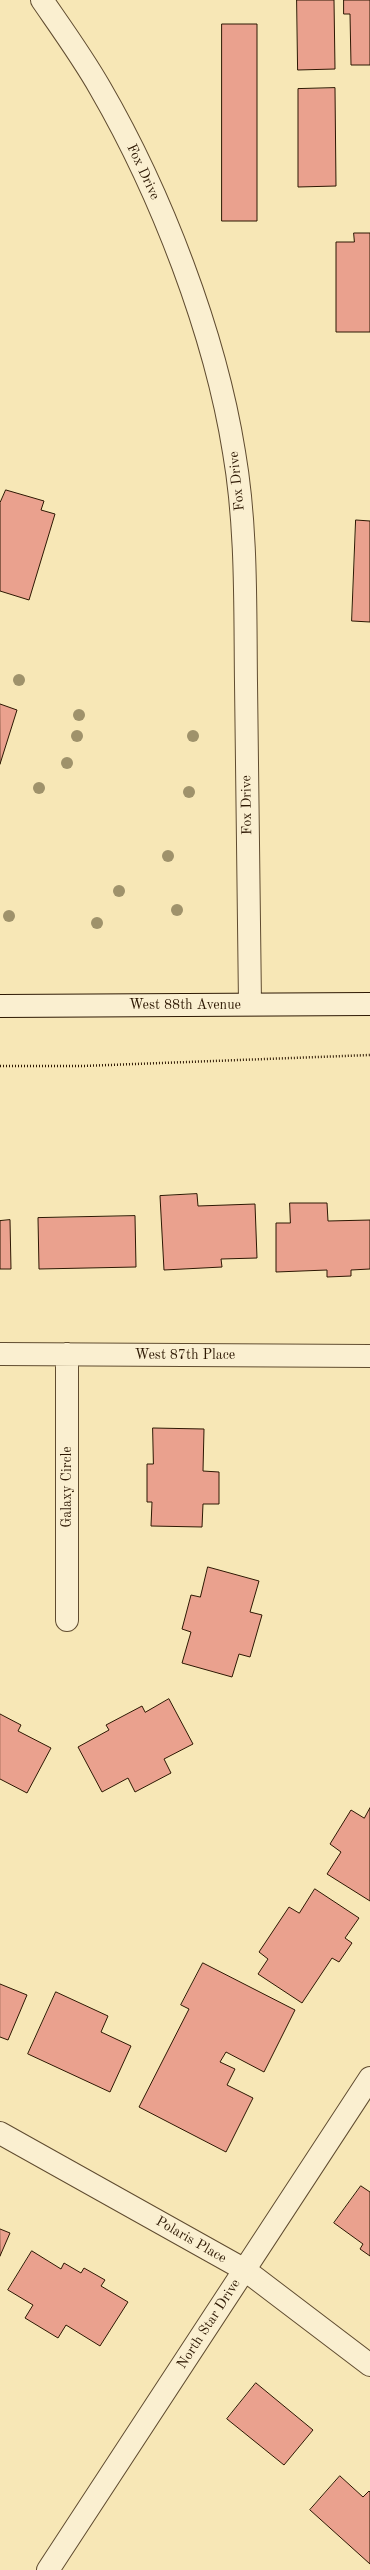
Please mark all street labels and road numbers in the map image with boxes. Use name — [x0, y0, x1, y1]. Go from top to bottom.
street label: Fox Drive — [123, 141, 163, 203]
street label: Fox Drive — [226, 450, 248, 512]
street label: Fox Drive — [238, 775, 256, 835]
street label: West 88th Avenue — [129, 997, 241, 1013]
street label: West 87th Place — [135, 1347, 235, 1363]
street label: Galaxy Circle — [59, 1446, 75, 1528]
street label: Polaris Place — [153, 2213, 229, 2267]
street label: North Star Drive — [174, 2276, 244, 2372]

